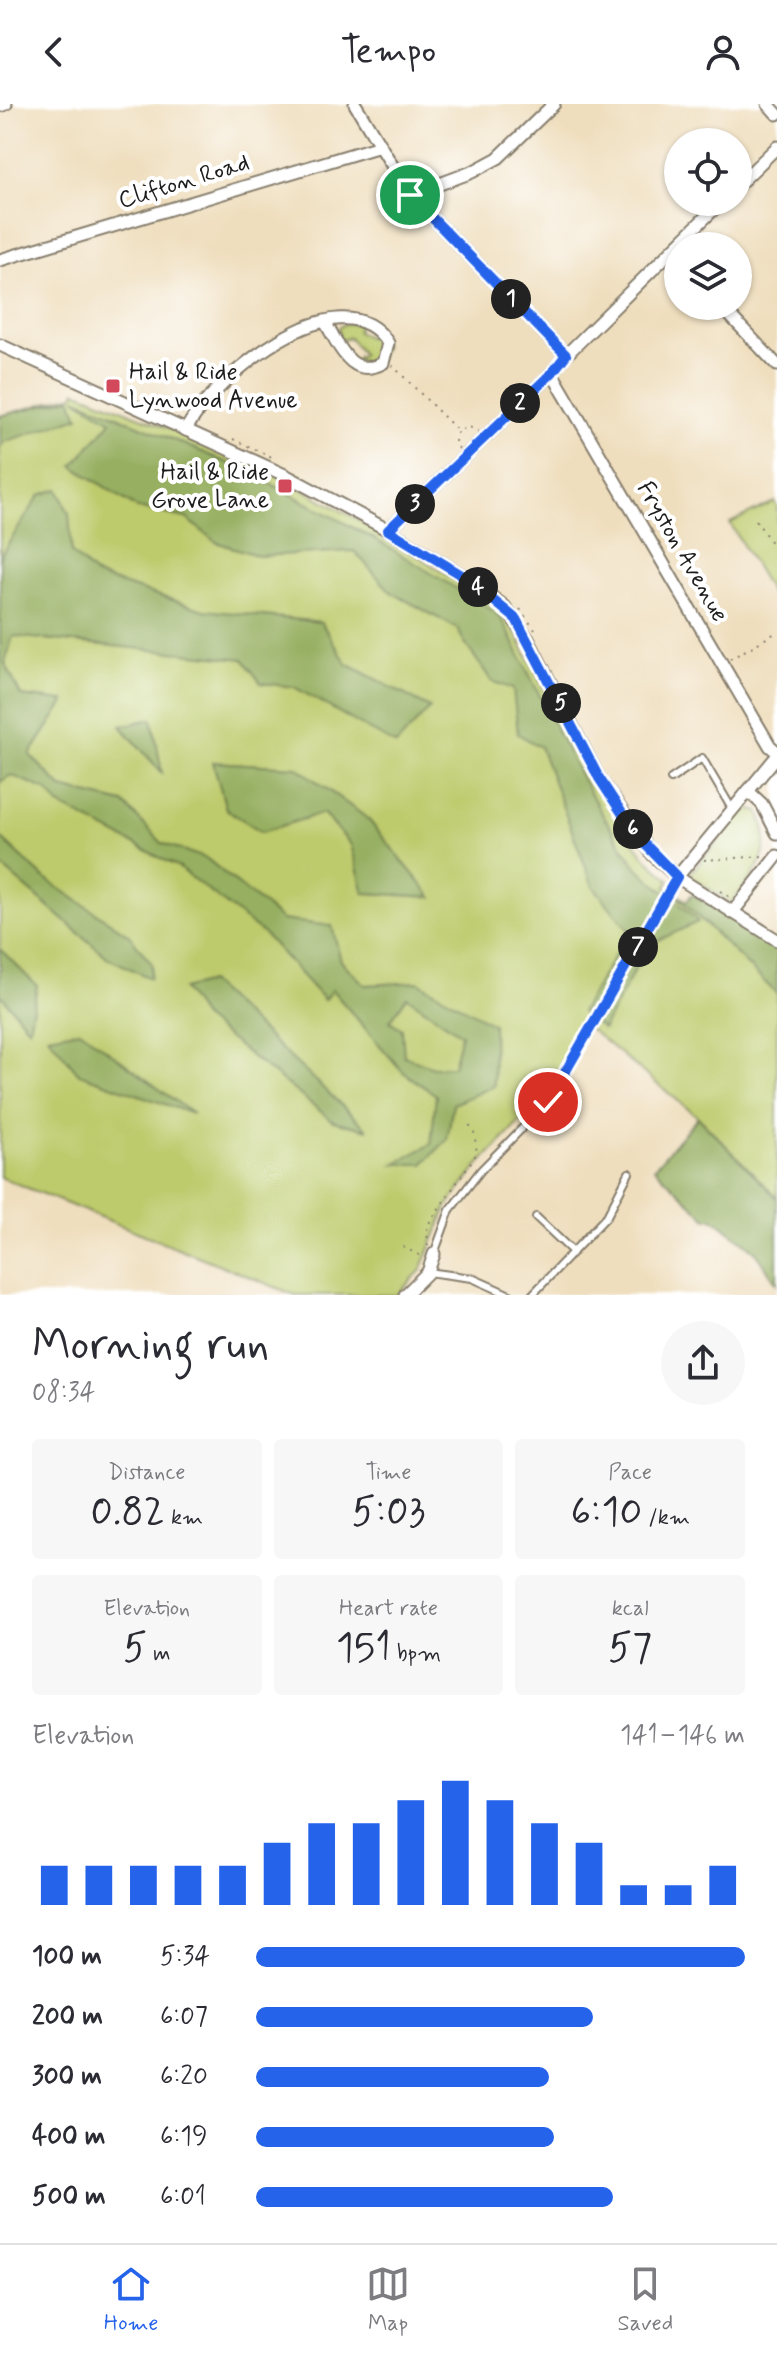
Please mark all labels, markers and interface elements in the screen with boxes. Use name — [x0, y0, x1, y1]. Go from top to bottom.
text: Tempo — [341, 29, 436, 76]
icon: back — [32, 30, 76, 74]
icon: person — [701, 30, 745, 74]
map controls — [664, 128, 752, 320]
button: locate — [664, 128, 752, 216]
street label: Clifton Road — [115, 147, 253, 217]
pin — [376, 161, 444, 229]
icon: arrive — [388, 173, 432, 217]
button: layers — [664, 232, 752, 320]
pin: 1 — [491, 279, 531, 319]
text: 1 — [506, 285, 516, 313]
place label: Hail & Ride Lynwood Avenue — [129, 357, 298, 416]
marker: Hail & Ride Lynwood Avenue — [104, 377, 122, 395]
pin: 2 — [500, 383, 540, 423]
text: 2 — [515, 389, 525, 417]
place label: Hail & Ride Grove Lane — [151, 457, 269, 516]
street label: Fryston Avenue — [629, 476, 735, 628]
marker: Hail & Ride Grove Lane — [276, 477, 294, 495]
pin: 3 — [395, 484, 435, 524]
text: 3 — [410, 490, 420, 518]
pin: 4 — [458, 567, 498, 607]
text: 4 — [472, 573, 484, 601]
pin: 5 — [541, 683, 581, 723]
text: 5 — [554, 689, 568, 717]
pin: 6 — [613, 809, 653, 849]
text: 6 — [627, 815, 639, 843]
pin: 7 — [618, 927, 658, 967]
text: 7 — [631, 933, 645, 961]
pin — [514, 1068, 582, 1136]
icon: check — [526, 1080, 570, 1124]
text: Morning run — [32, 1317, 269, 1375]
button: share — [661, 1321, 745, 1405]
text: 08:34 — [32, 1376, 95, 1410]
text: Distance — [108, 1459, 186, 1487]
text: Time — [365, 1459, 412, 1487]
text: Pace — [608, 1459, 652, 1487]
text: 0.82 — [91, 1487, 165, 1539]
text: 5:03 — [352, 1487, 425, 1539]
text: 6:10 — [570, 1487, 642, 1539]
text: km — [165, 1504, 203, 1532]
text: /km — [642, 1504, 690, 1532]
text: Elevation — [104, 1595, 190, 1623]
text: Heart rate — [339, 1595, 438, 1623]
text: kcal — [612, 1595, 649, 1623]
text: 5 — [123, 1623, 147, 1675]
text: 151 — [336, 1623, 391, 1675]
text: 57 — [608, 1623, 652, 1675]
text: m — [147, 1640, 171, 1668]
text: bpm — [391, 1640, 441, 1668]
text: Elevation — [32, 1719, 134, 1753]
text: 141–146 m — [620, 1719, 745, 1753]
text: 100 m — [32, 1940, 102, 1974]
text: 5:34 — [160, 1940, 210, 1974]
text: 200 m — [32, 2000, 103, 2034]
text: 6:07 — [160, 2000, 208, 2034]
text: 300 m — [32, 2060, 102, 2094]
text: 6:20 — [160, 2060, 208, 2094]
text: 400 m — [32, 2120, 105, 2154]
text: 6:19 — [160, 2120, 207, 2154]
text: 500 m — [32, 2180, 106, 2214]
text: 6:01 — [160, 2180, 206, 2214]
tab: Home — [104, 2262, 158, 2338]
tab: Map — [366, 2262, 410, 2338]
tab: Saved — [618, 2262, 673, 2338]

